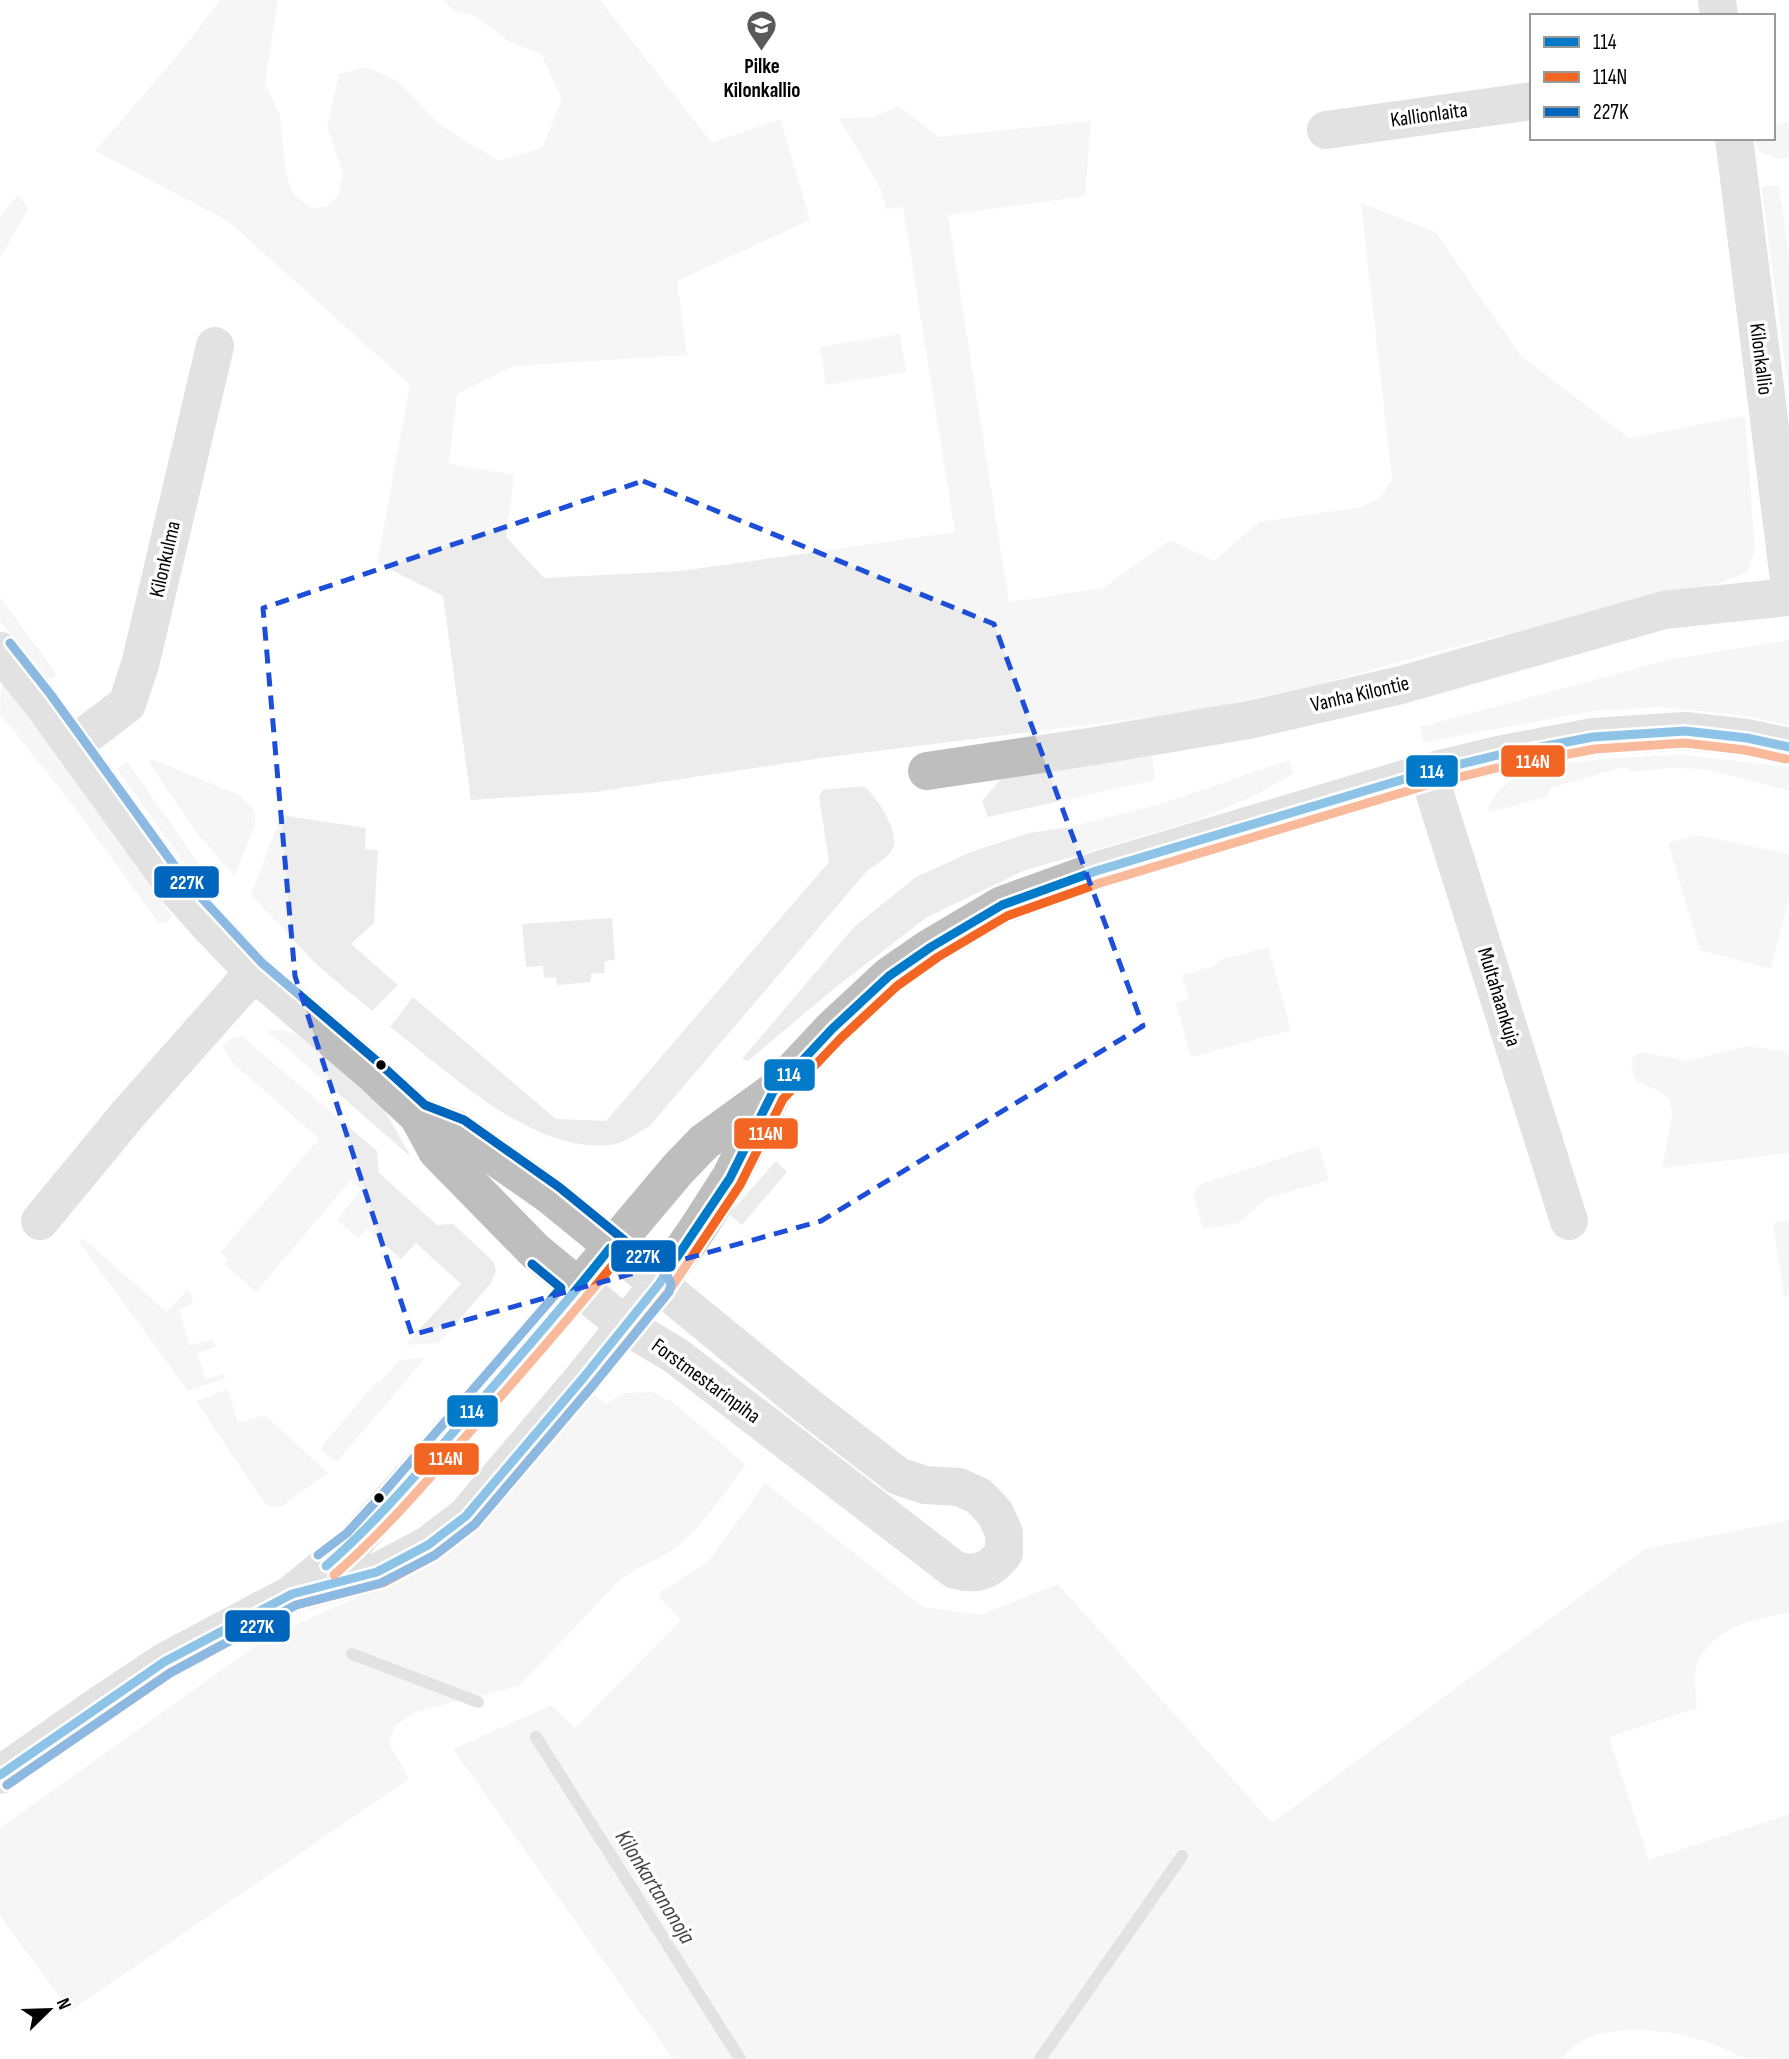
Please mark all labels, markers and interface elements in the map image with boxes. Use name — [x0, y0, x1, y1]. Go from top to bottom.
school or university icon: Pilke Kilonkallio — [745, 9, 779, 53]
legend — [1530, 14, 1775, 140]
text: 114 — [1593, 30, 1617, 55]
place label: Pilke Kilonkallio — [724, 54, 800, 103]
text: 114N — [1593, 65, 1627, 90]
street label: Kallionlaita — [1389, 97, 1469, 133]
text: 227K — [1593, 100, 1629, 125]
street label: Kilonkallio — [1744, 322, 1778, 396]
street label: Kilonkulma — [144, 519, 186, 599]
street label: Vanha Kilontie — [1308, 671, 1412, 717]
line badge: 114N — [1500, 744, 1566, 778]
text: 114N — [1516, 751, 1550, 774]
line badge: 114 — [1405, 754, 1459, 788]
text: 114 — [1420, 761, 1444, 784]
line badge: 227K — [153, 865, 220, 899]
text: 227K — [170, 872, 205, 895]
street label: Multahaankuja — [1472, 944, 1526, 1050]
unlabelled marker — [374, 1058, 388, 1072]
line badge: 114 — [763, 1058, 816, 1092]
text: 114 — [777, 1064, 801, 1087]
line badge: 114N — [733, 1117, 799, 1150]
text: 114N — [749, 1123, 783, 1146]
line badge: 227K — [610, 1239, 677, 1273]
text: 227K — [626, 1246, 661, 1269]
street label: Forstmestarinpiha — [647, 1333, 765, 1429]
line badge: 114 — [446, 1394, 499, 1428]
text: 114 — [460, 1401, 484, 1424]
line badge: 114N — [413, 1442, 480, 1476]
text: 114N — [429, 1448, 463, 1471]
unlabelled marker — [372, 1491, 386, 1505]
line badge: 227K — [224, 1609, 291, 1643]
text: 227K — [240, 1616, 275, 1639]
water label: Kilonkartanonoja — [609, 1825, 701, 1950]
north arrow — [14, 1975, 84, 2045]
text: N — [51, 1995, 76, 2013]

